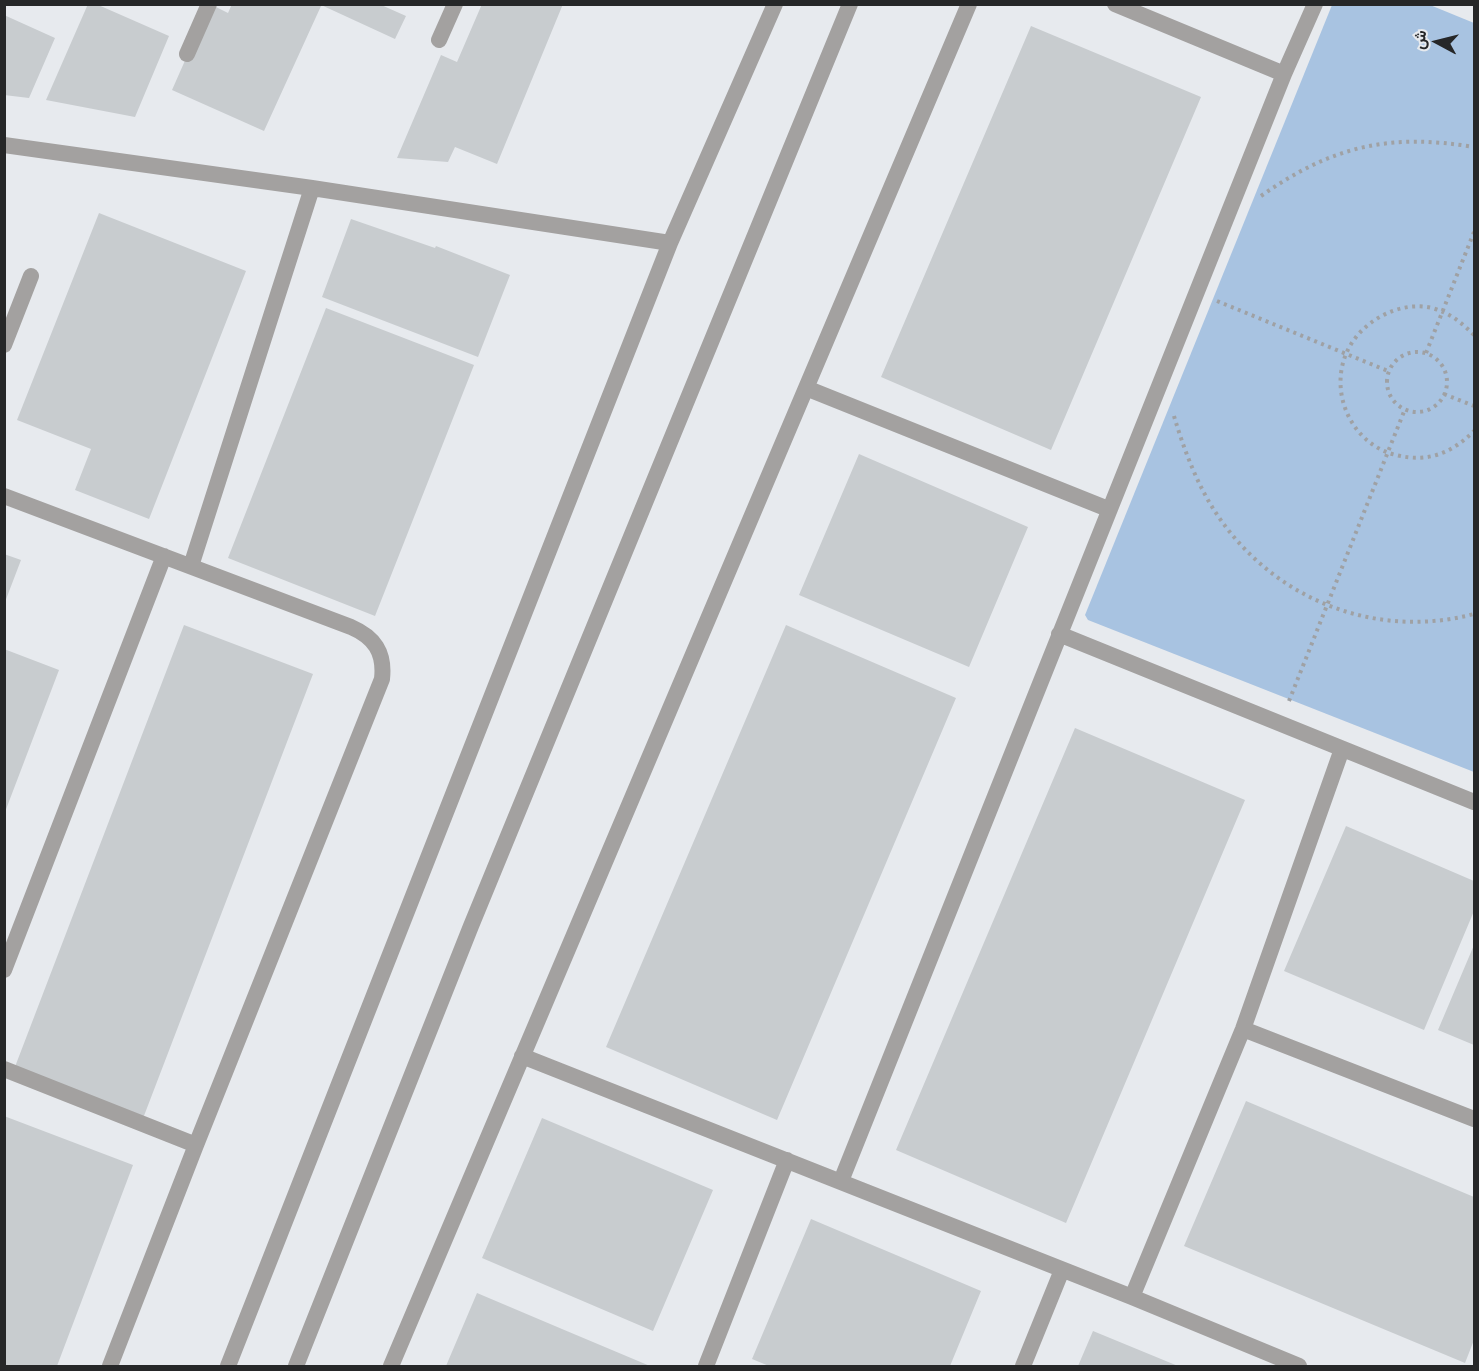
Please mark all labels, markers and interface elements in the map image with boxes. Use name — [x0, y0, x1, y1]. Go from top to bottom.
north arrow — [1407, 12, 1467, 72]
text: ش — [1408, 29, 1430, 51]

